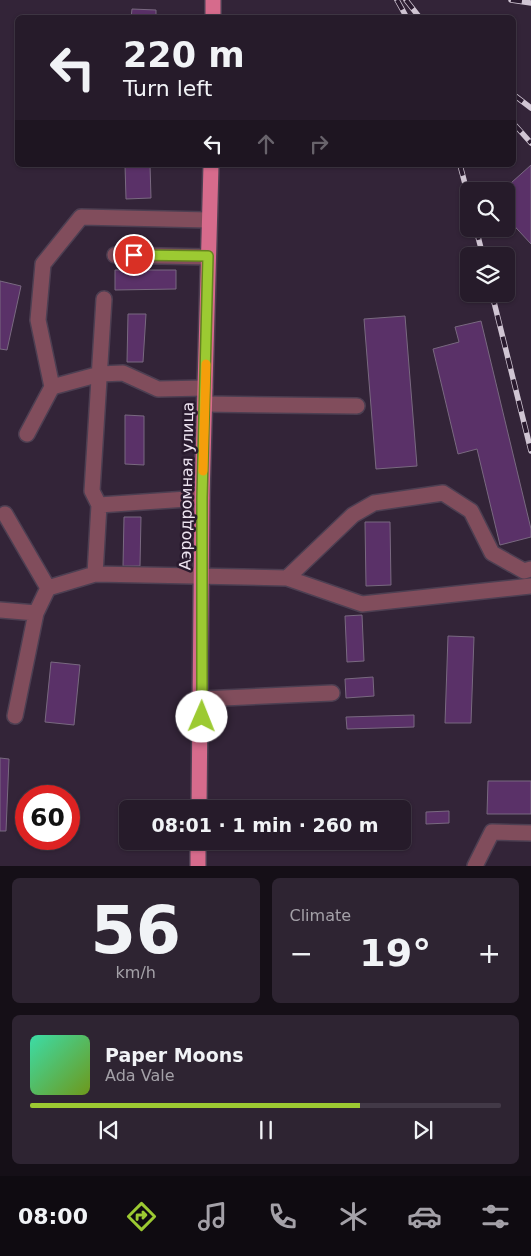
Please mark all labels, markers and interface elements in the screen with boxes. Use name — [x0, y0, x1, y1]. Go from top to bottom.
icon: left — [40, 35, 105, 100]
text: 220 m — [123, 35, 245, 75]
text: Turn left — [123, 76, 212, 101]
icon: left — [199, 130, 227, 158]
icon: ahead — [252, 130, 280, 158]
icon: right — [305, 130, 333, 158]
map controls — [460, 182, 515, 302]
button: search — [460, 182, 515, 237]
pin — [113, 234, 155, 276]
icon: arrive — [120, 241, 148, 269]
button: layers — [460, 247, 515, 302]
street label: Аэродромная улица — [176, 402, 197, 570]
position arrow — [175, 690, 227, 742]
speed limit sign: 60 — [15, 785, 80, 850]
text: 08:01 · 1 min · 260 m — [151, 814, 379, 836]
text: 56 — [91, 893, 181, 968]
text: Climate — [290, 906, 351, 925]
text: 19° — [359, 931, 431, 975]
text: − — [290, 937, 313, 970]
text: + — [478, 937, 501, 970]
text: km/h — [116, 963, 156, 982]
text: Paper Moons — [105, 1044, 244, 1066]
text: Ada Vale — [105, 1066, 175, 1085]
icon: previous — [95, 1116, 123, 1144]
icon: pause — [252, 1116, 280, 1144]
icon: next — [409, 1116, 437, 1144]
icon: directions — [124, 1199, 159, 1234]
icon: music — [195, 1199, 230, 1234]
icon: phone — [265, 1199, 300, 1234]
icon: climate — [336, 1199, 371, 1234]
icon: car — [407, 1199, 442, 1234]
icon: filters — [478, 1199, 513, 1234]
text: 08:00 — [18, 1204, 88, 1229]

